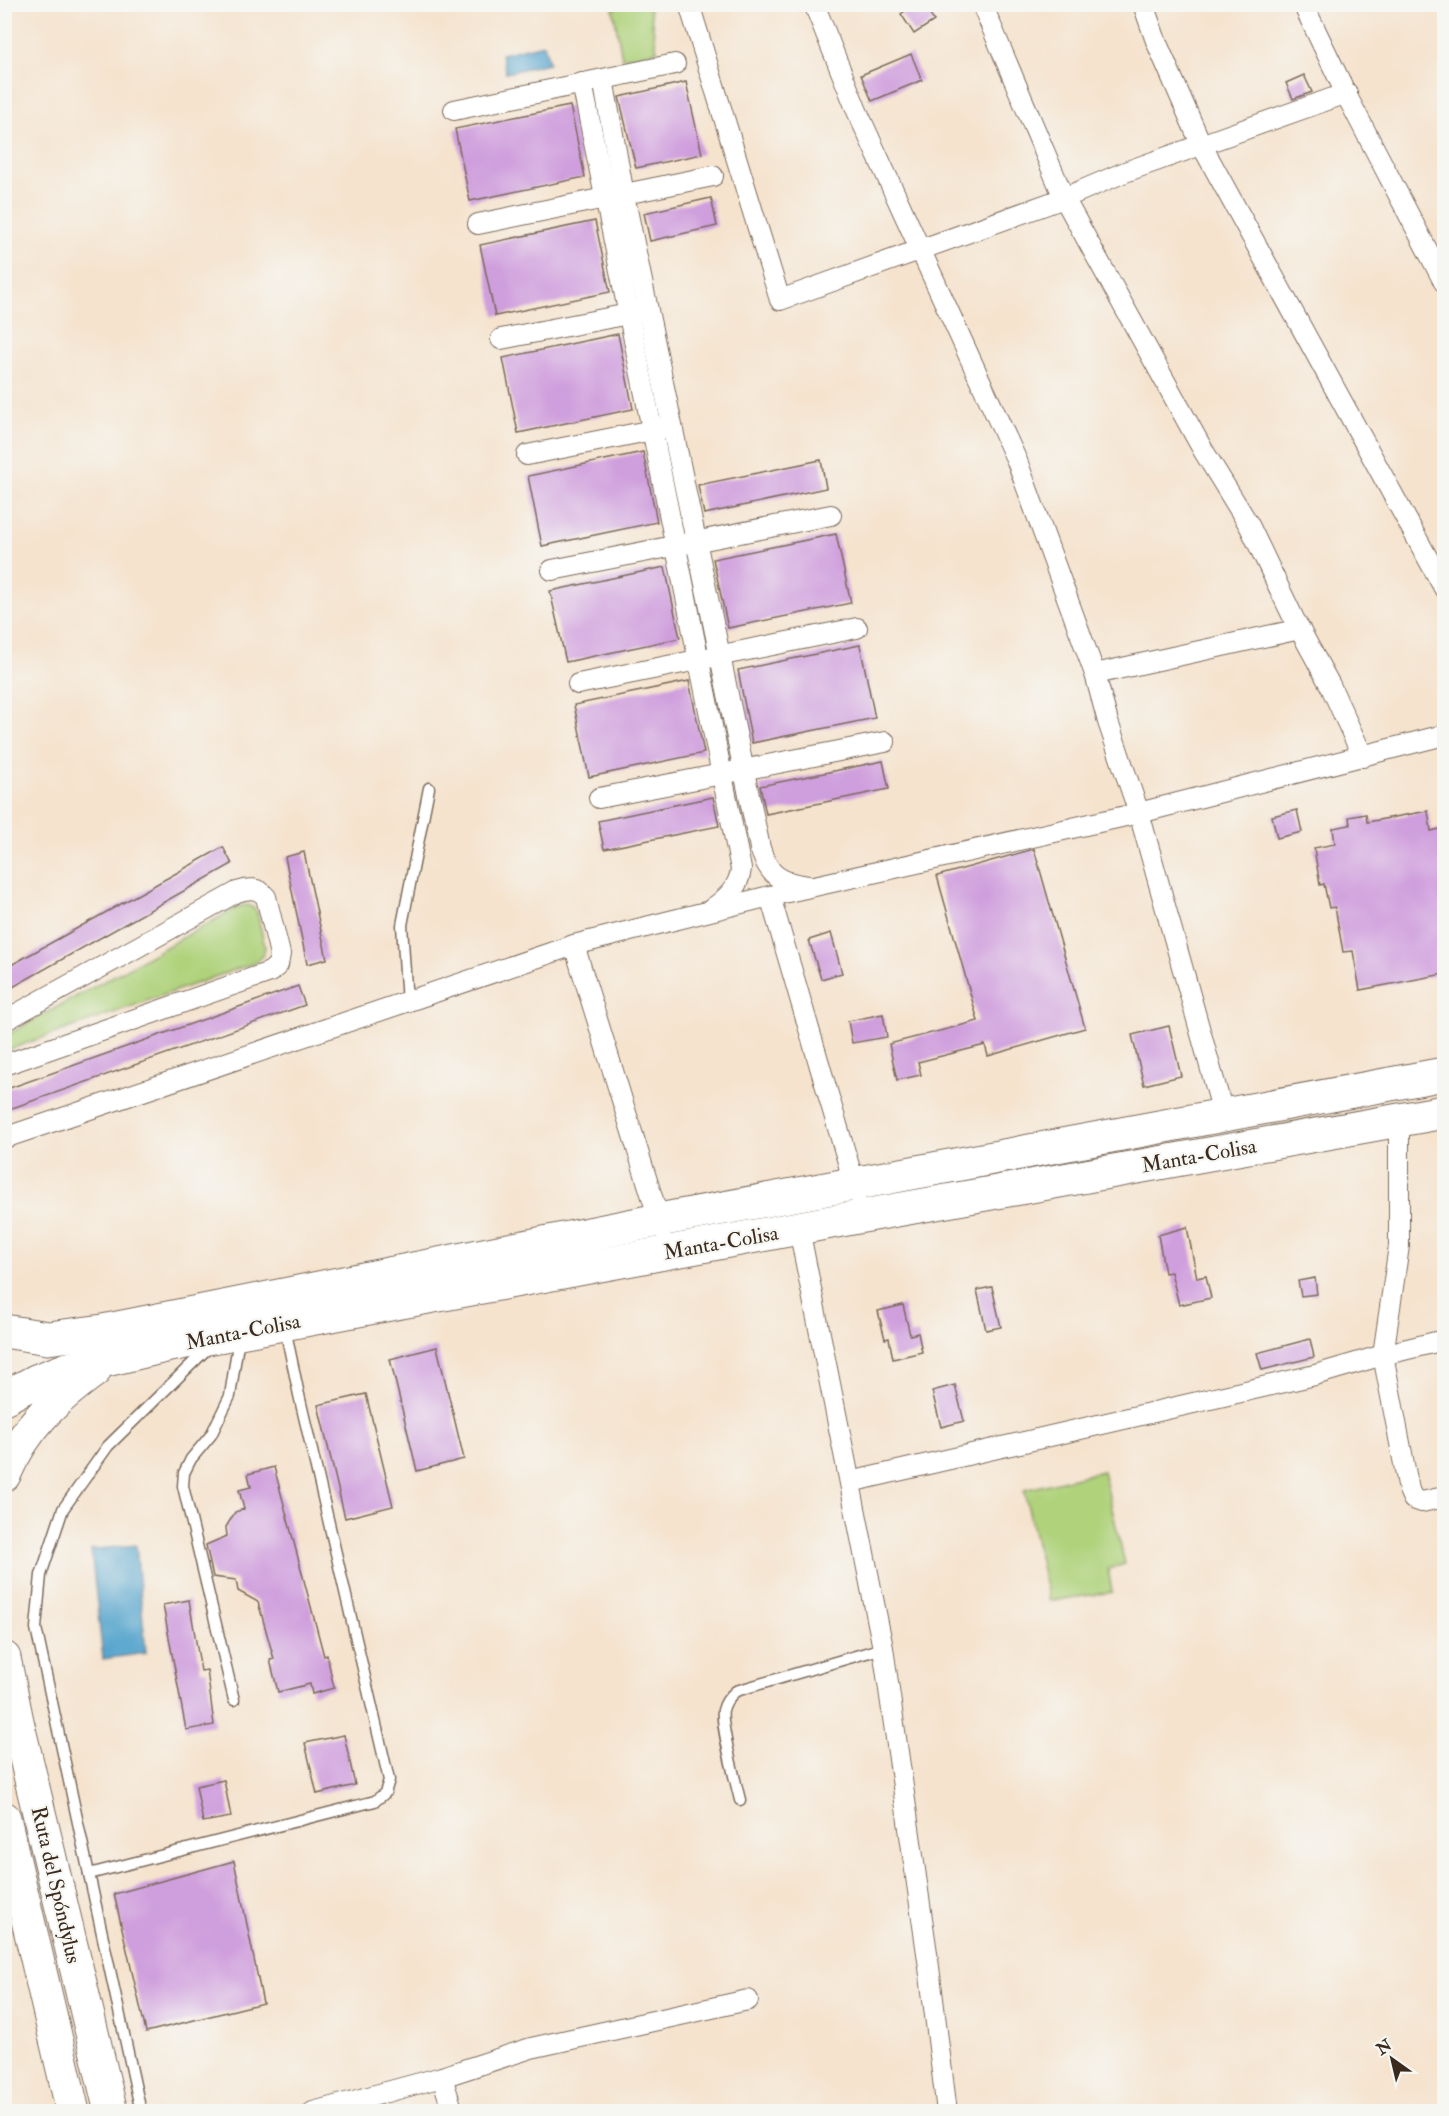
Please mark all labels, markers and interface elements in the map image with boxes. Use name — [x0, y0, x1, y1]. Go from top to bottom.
street label: Manta-Colisa — [1140, 1133, 1259, 1179]
street label: Manta-Colisa — [662, 1220, 781, 1266]
street label: Manta-Colisa — [183, 1308, 303, 1356]
street label: Ruta del Spóndylus — [25, 1804, 87, 1966]
north arrow — [1362, 2029, 1422, 2089]
text: N — [1372, 2035, 1396, 2060]

